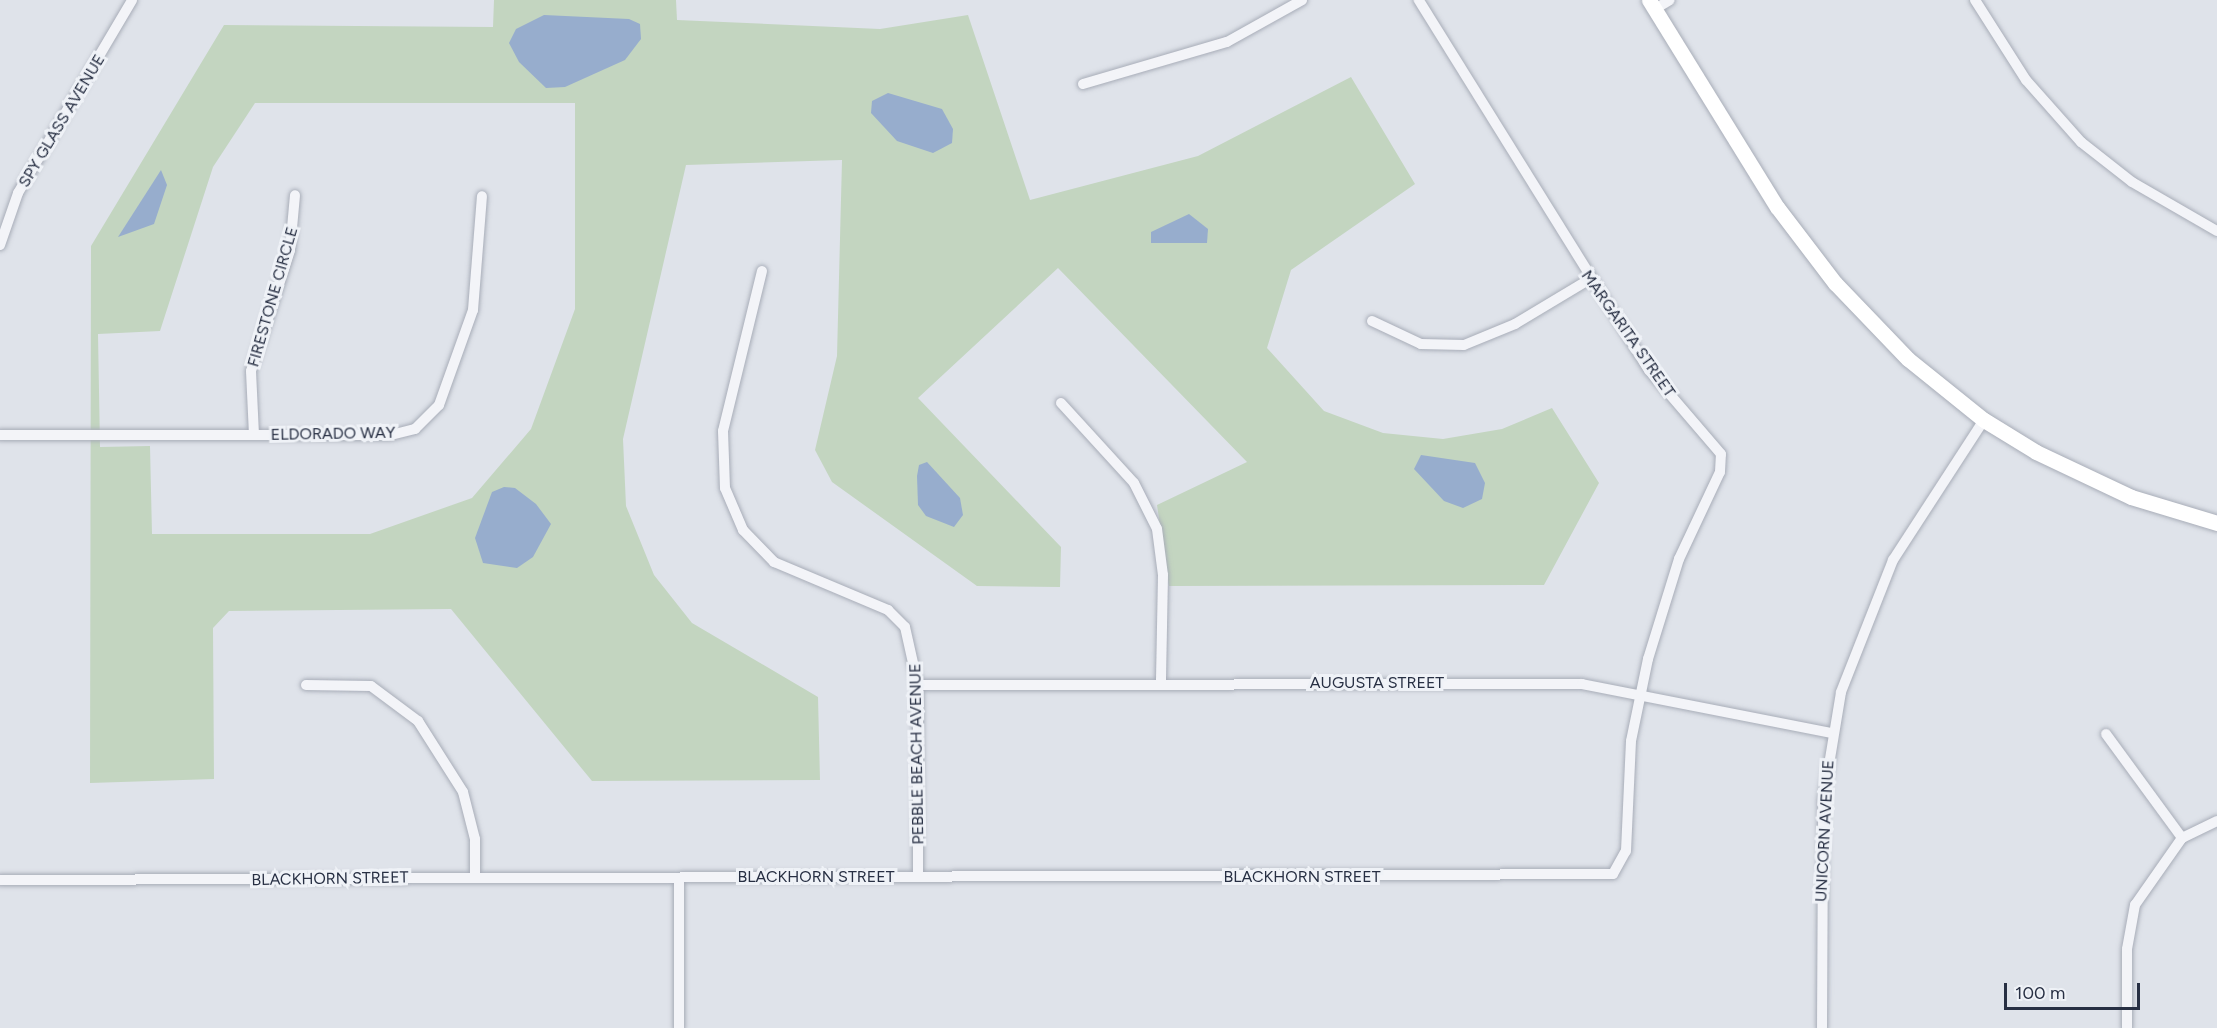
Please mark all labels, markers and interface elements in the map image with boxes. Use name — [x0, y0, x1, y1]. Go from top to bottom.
street label: SPY GLASS AVENUE — [15, 51, 109, 191]
street label: FIRESTONE CIRCLE — [244, 225, 302, 369]
street label: MARGARITA STREET — [1577, 267, 1679, 401]
street label: ELDORADO WAY — [271, 423, 395, 445]
street label: PEBBLE BEACH AVENUE — [906, 663, 928, 845]
street label: AUGUSTA STREET — [1310, 673, 1444, 693]
street label: UNICORN AVENUE — [1812, 759, 1838, 903]
street label: BLACKHORN STREET — [737, 867, 895, 887]
street label: BLACKHORN STREET — [1223, 867, 1381, 887]
street label: BLACKHORN STREET — [251, 868, 409, 890]
scale bar — [2007, 971, 2144, 1009]
text: 100 m — [2015, 982, 2065, 1004]

